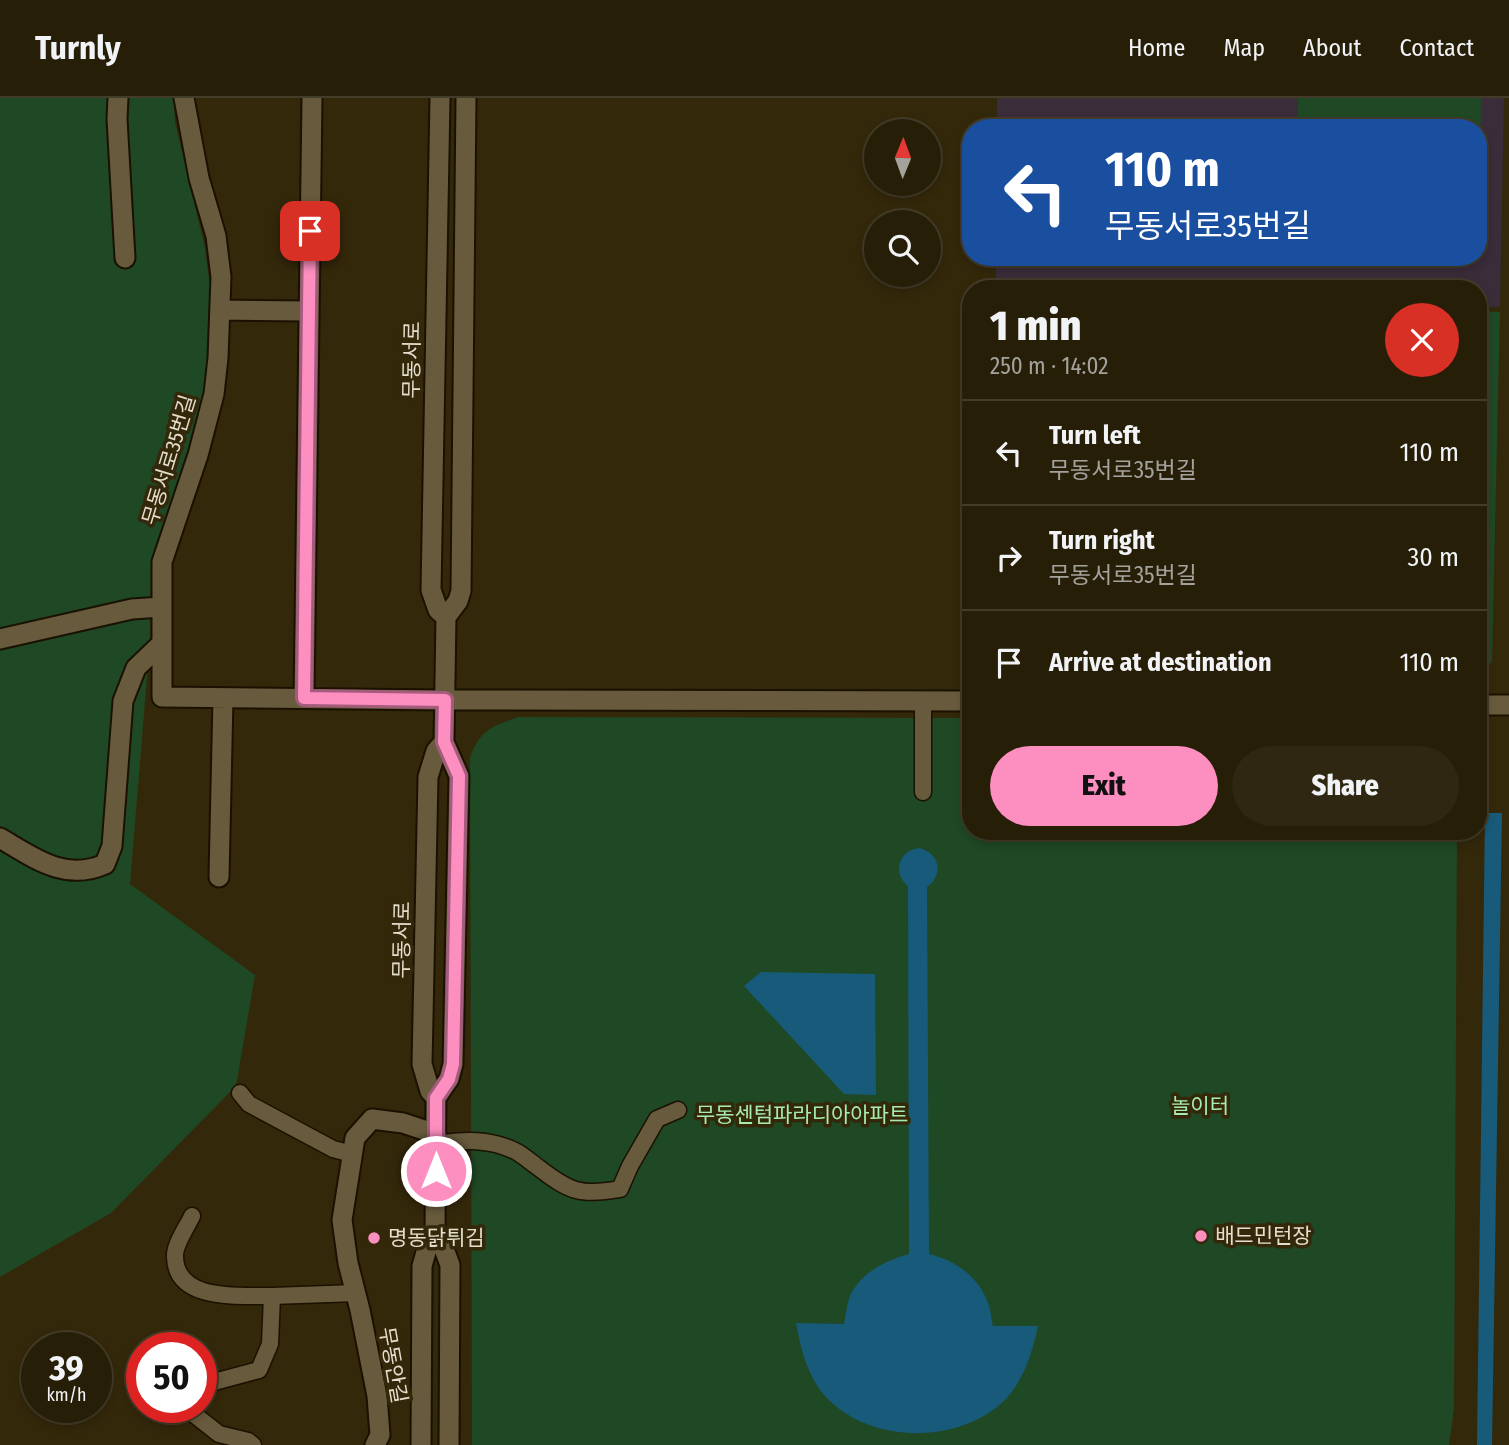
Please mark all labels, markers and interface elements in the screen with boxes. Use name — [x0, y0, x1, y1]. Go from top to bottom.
text: Turnly — [35, 28, 121, 68]
text: Home — [1128, 34, 1185, 62]
text: Map — [1223, 34, 1265, 62]
text: About — [1303, 34, 1361, 62]
text: Contact — [1399, 34, 1474, 62]
north arrow — [864, 119, 942, 196]
map controls — [864, 119, 941, 287]
text: 110 m — [1105, 140, 1220, 199]
icon: left — [990, 147, 1081, 238]
pin — [280, 201, 340, 261]
text: 무동서로35번길 — [1105, 207, 1311, 245]
button: search — [864, 210, 941, 287]
icon: arrive — [291, 212, 329, 250]
text: 1 min — [990, 301, 1081, 351]
button: close — [1385, 303, 1459, 377]
street label: 무동서로 — [398, 321, 426, 399]
text: 250 m · 14:02 — [990, 352, 1108, 380]
street label: 무동서로35번길 — [137, 392, 201, 528]
text: Turn left — [1049, 420, 1141, 451]
icon: left — [990, 434, 1028, 472]
text: 110 m — [1399, 437, 1459, 468]
text: 무동서로35번길 — [1049, 456, 1197, 484]
text: Turn right — [1049, 525, 1155, 556]
icon: right — [990, 539, 1028, 577]
text: 30 m — [1408, 542, 1459, 573]
text: 무동서로35번길 — [1049, 561, 1197, 589]
icon: arrive — [990, 644, 1028, 682]
text: Arrive at destination — [1049, 647, 1272, 678]
text: 110 m — [1399, 647, 1459, 678]
button: Exit — [990, 746, 1218, 826]
button: Share — [1232, 746, 1459, 826]
street label: 무동서로 — [388, 901, 416, 979]
park label: 놀이터 — [1171, 1093, 1229, 1119]
park label: 무동센텀파라디아아파트 — [696, 1102, 908, 1128]
position arrow — [399, 1134, 473, 1208]
place label: 배드민턴장 — [1215, 1223, 1312, 1249]
place label: 명동닭튀김 — [388, 1225, 485, 1251]
marker: 배드민턴장 — [1193, 1228, 1209, 1244]
marker: 명동닭튀김 — [366, 1230, 382, 1246]
street label: 무동안길 — [373, 1325, 413, 1405]
speed limit sign: 50 — [126, 1332, 217, 1423]
text: 39 — [49, 1347, 84, 1389]
text: km/h — [46, 1384, 87, 1406]

